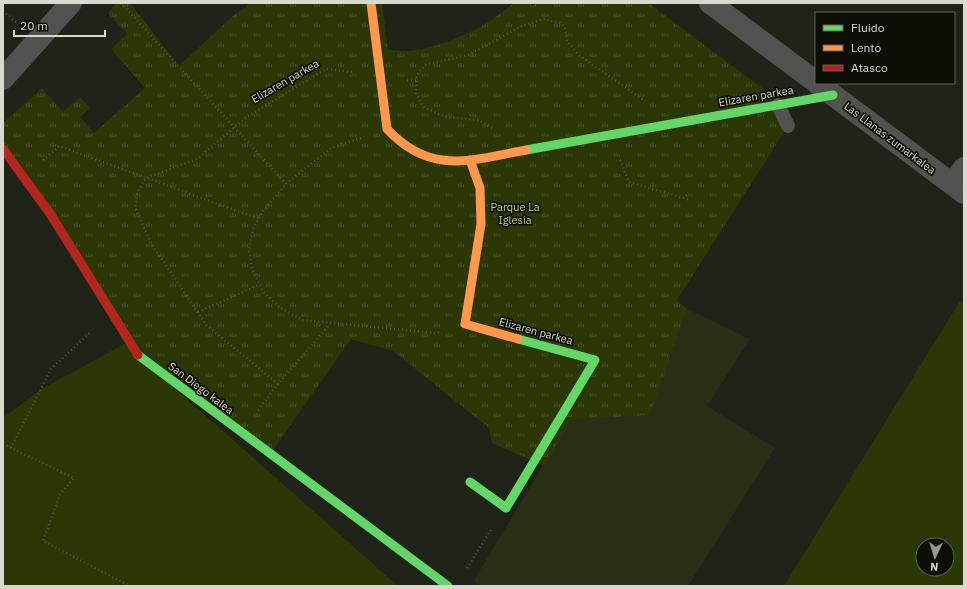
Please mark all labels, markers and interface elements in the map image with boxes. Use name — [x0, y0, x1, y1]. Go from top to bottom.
scale bar — [14, 12, 105, 38]
legend — [815, 12, 955, 84]
text: 20 m — [20, 18, 48, 33]
text: Fluido — [851, 20, 885, 35]
text: Lento — [851, 40, 881, 55]
street label: Elizaren parkea — [249, 56, 321, 106]
text: Atasco — [851, 60, 888, 75]
street label: Elizaren parkea — [717, 83, 795, 109]
street label: Las Llanas zumarkalea — [841, 99, 939, 177]
park label: Parque La Iglesia — [490, 200, 540, 227]
street label: Elizaren parkea — [498, 314, 575, 348]
street label: San Diego kalea — [166, 359, 237, 417]
north arrow — [915, 537, 955, 577]
text: N — [930, 560, 939, 574]

